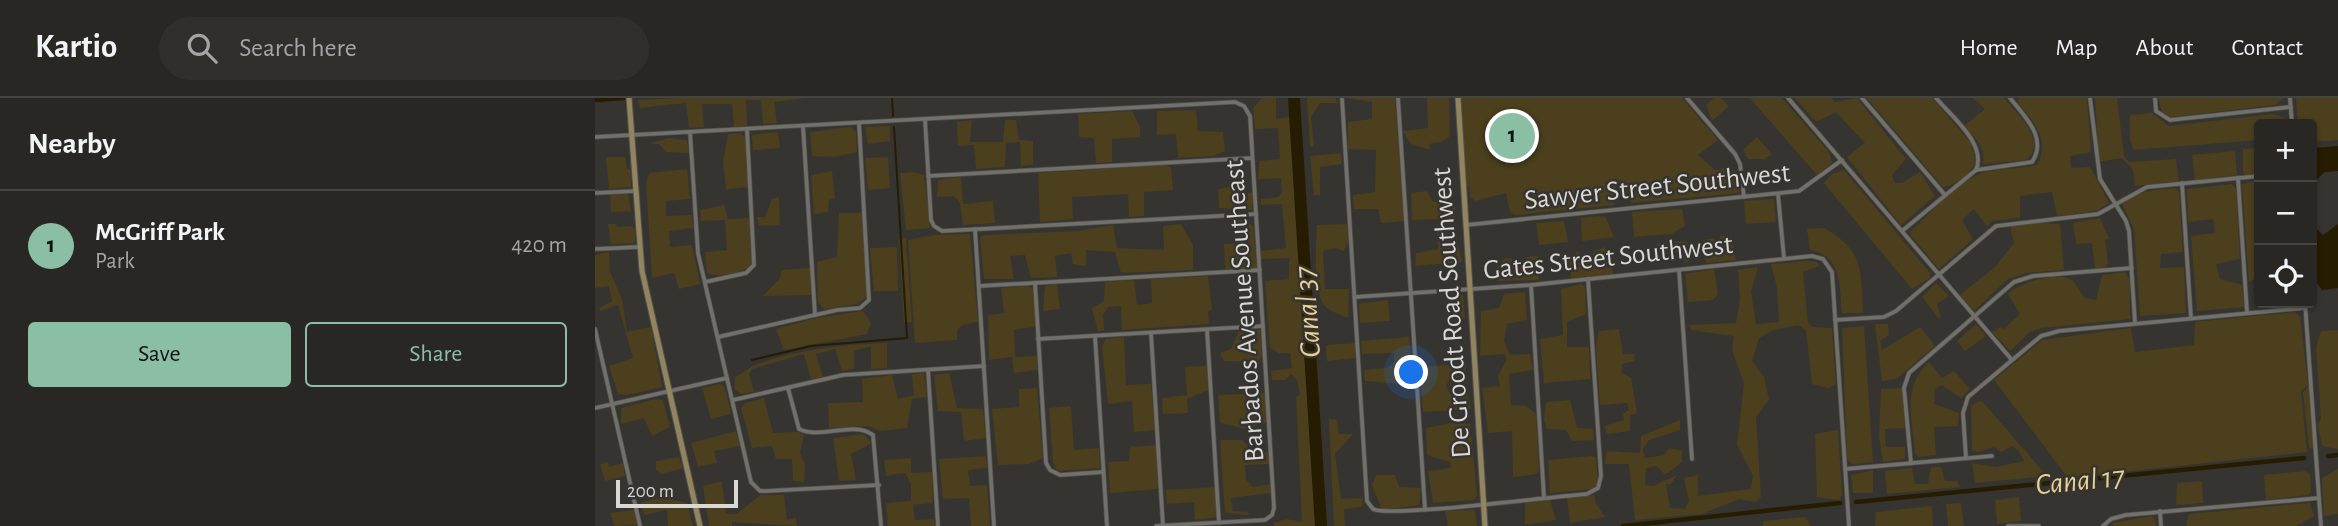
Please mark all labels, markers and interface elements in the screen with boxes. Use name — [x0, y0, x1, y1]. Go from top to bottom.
search box — [159, 17, 649, 80]
icon: search — [183, 29, 221, 67]
text: Kartio — [35, 31, 117, 64]
text: Search here — [239, 35, 357, 61]
text: Home — [1960, 36, 2018, 60]
text: Map — [2056, 36, 2098, 60]
text: About — [2136, 36, 2193, 60]
text: Contact — [2231, 36, 2303, 60]
pin: 1 — [1489, 110, 1535, 162]
map controls — [2254, 119, 2317, 308]
button: + — [2254, 119, 2317, 182]
text: Nearby — [28, 129, 116, 159]
street label: Barbados Avenue Southeast — [1220, 159, 1270, 463]
street label: Sawyer Street Southwest — [1523, 159, 1792, 215]
street label: De Groodt Road Southwest — [1428, 167, 1476, 459]
button: − — [2254, 182, 2317, 245]
text: McGriff Park — [95, 219, 225, 245]
street label: Gates Street Southwest — [1482, 231, 1734, 285]
text: 1 — [47, 234, 55, 257]
text: 420 m — [511, 234, 567, 257]
button: locate — [2254, 245, 2317, 308]
text: Park — [95, 250, 135, 273]
water label: Canal 37 — [1290, 265, 1326, 359]
button: Save — [28, 322, 291, 387]
button: Share — [305, 322, 567, 387]
your location — [1394, 355, 1428, 389]
water label: Canal 17 — [2034, 461, 2127, 501]
scale bar — [616, 477, 739, 509]
text: 200 m — [627, 482, 674, 501]

